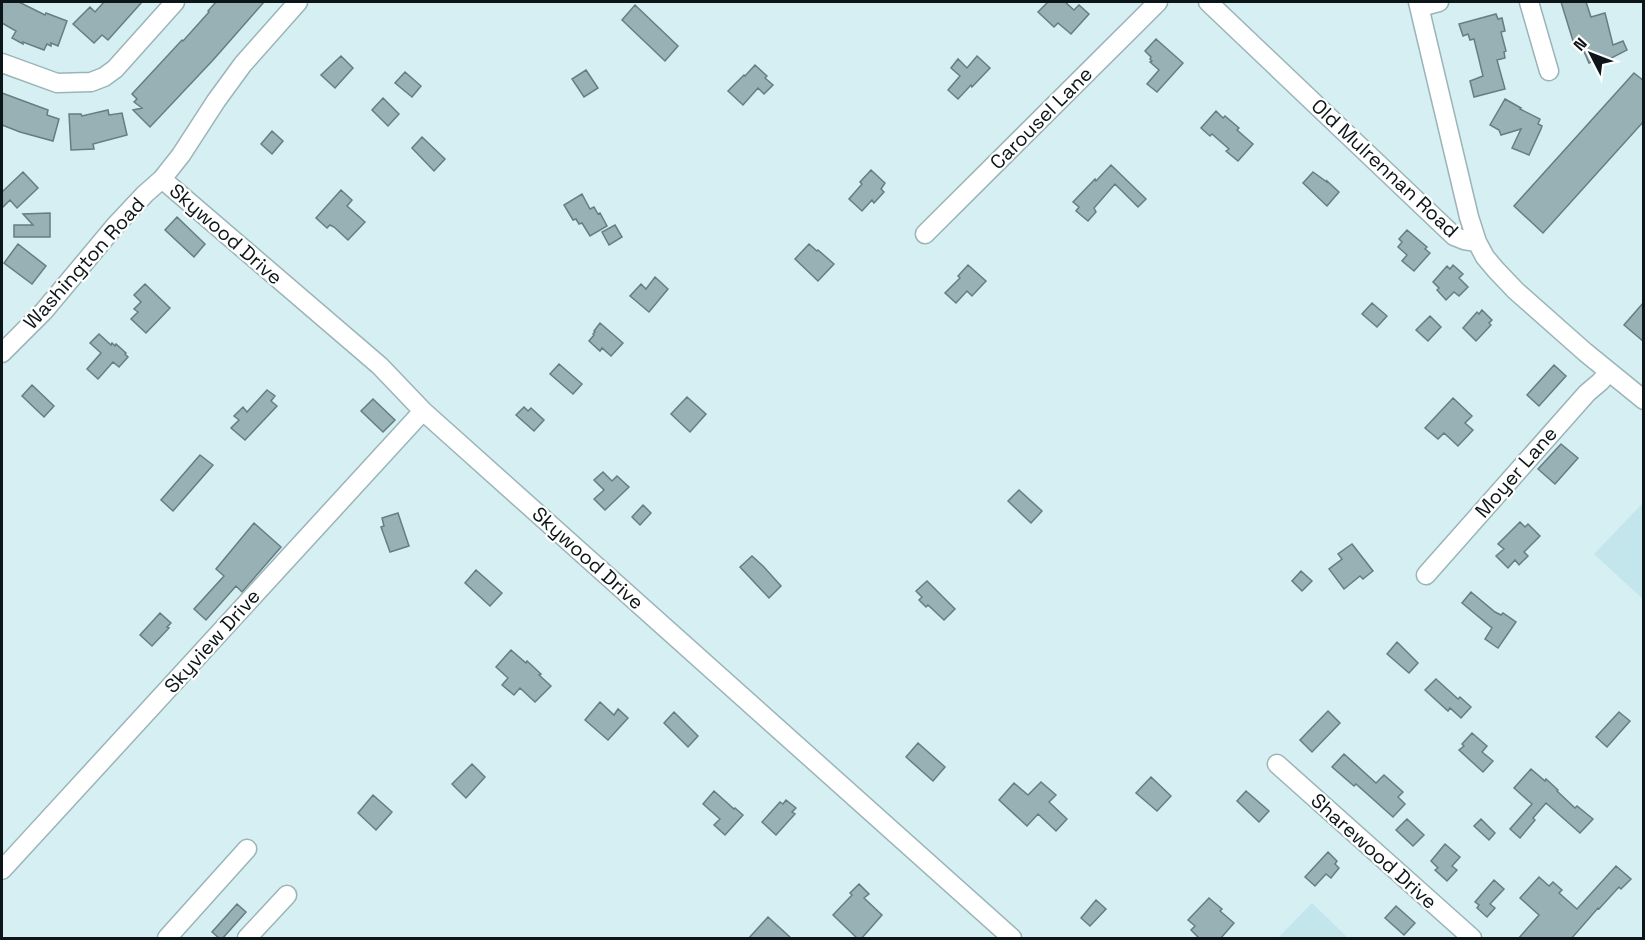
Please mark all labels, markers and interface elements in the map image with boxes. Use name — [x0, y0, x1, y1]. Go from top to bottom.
north arrow — [1561, 24, 1621, 84]
text: N — [1569, 33, 1592, 55]
street label: Carousel Lane — [984, 61, 1098, 175]
street label: Old Mulrennan Road — [1306, 93, 1464, 243]
street label: Skywood Drive — [164, 178, 288, 290]
street label: Washington Road — [18, 191, 150, 335]
street label: Moyer Lane — [1469, 421, 1563, 523]
street label: Skywood Drive — [527, 501, 649, 615]
street label: Skyview Drive — [158, 583, 266, 699]
street label: Sharewood Drive — [1305, 787, 1443, 915]

